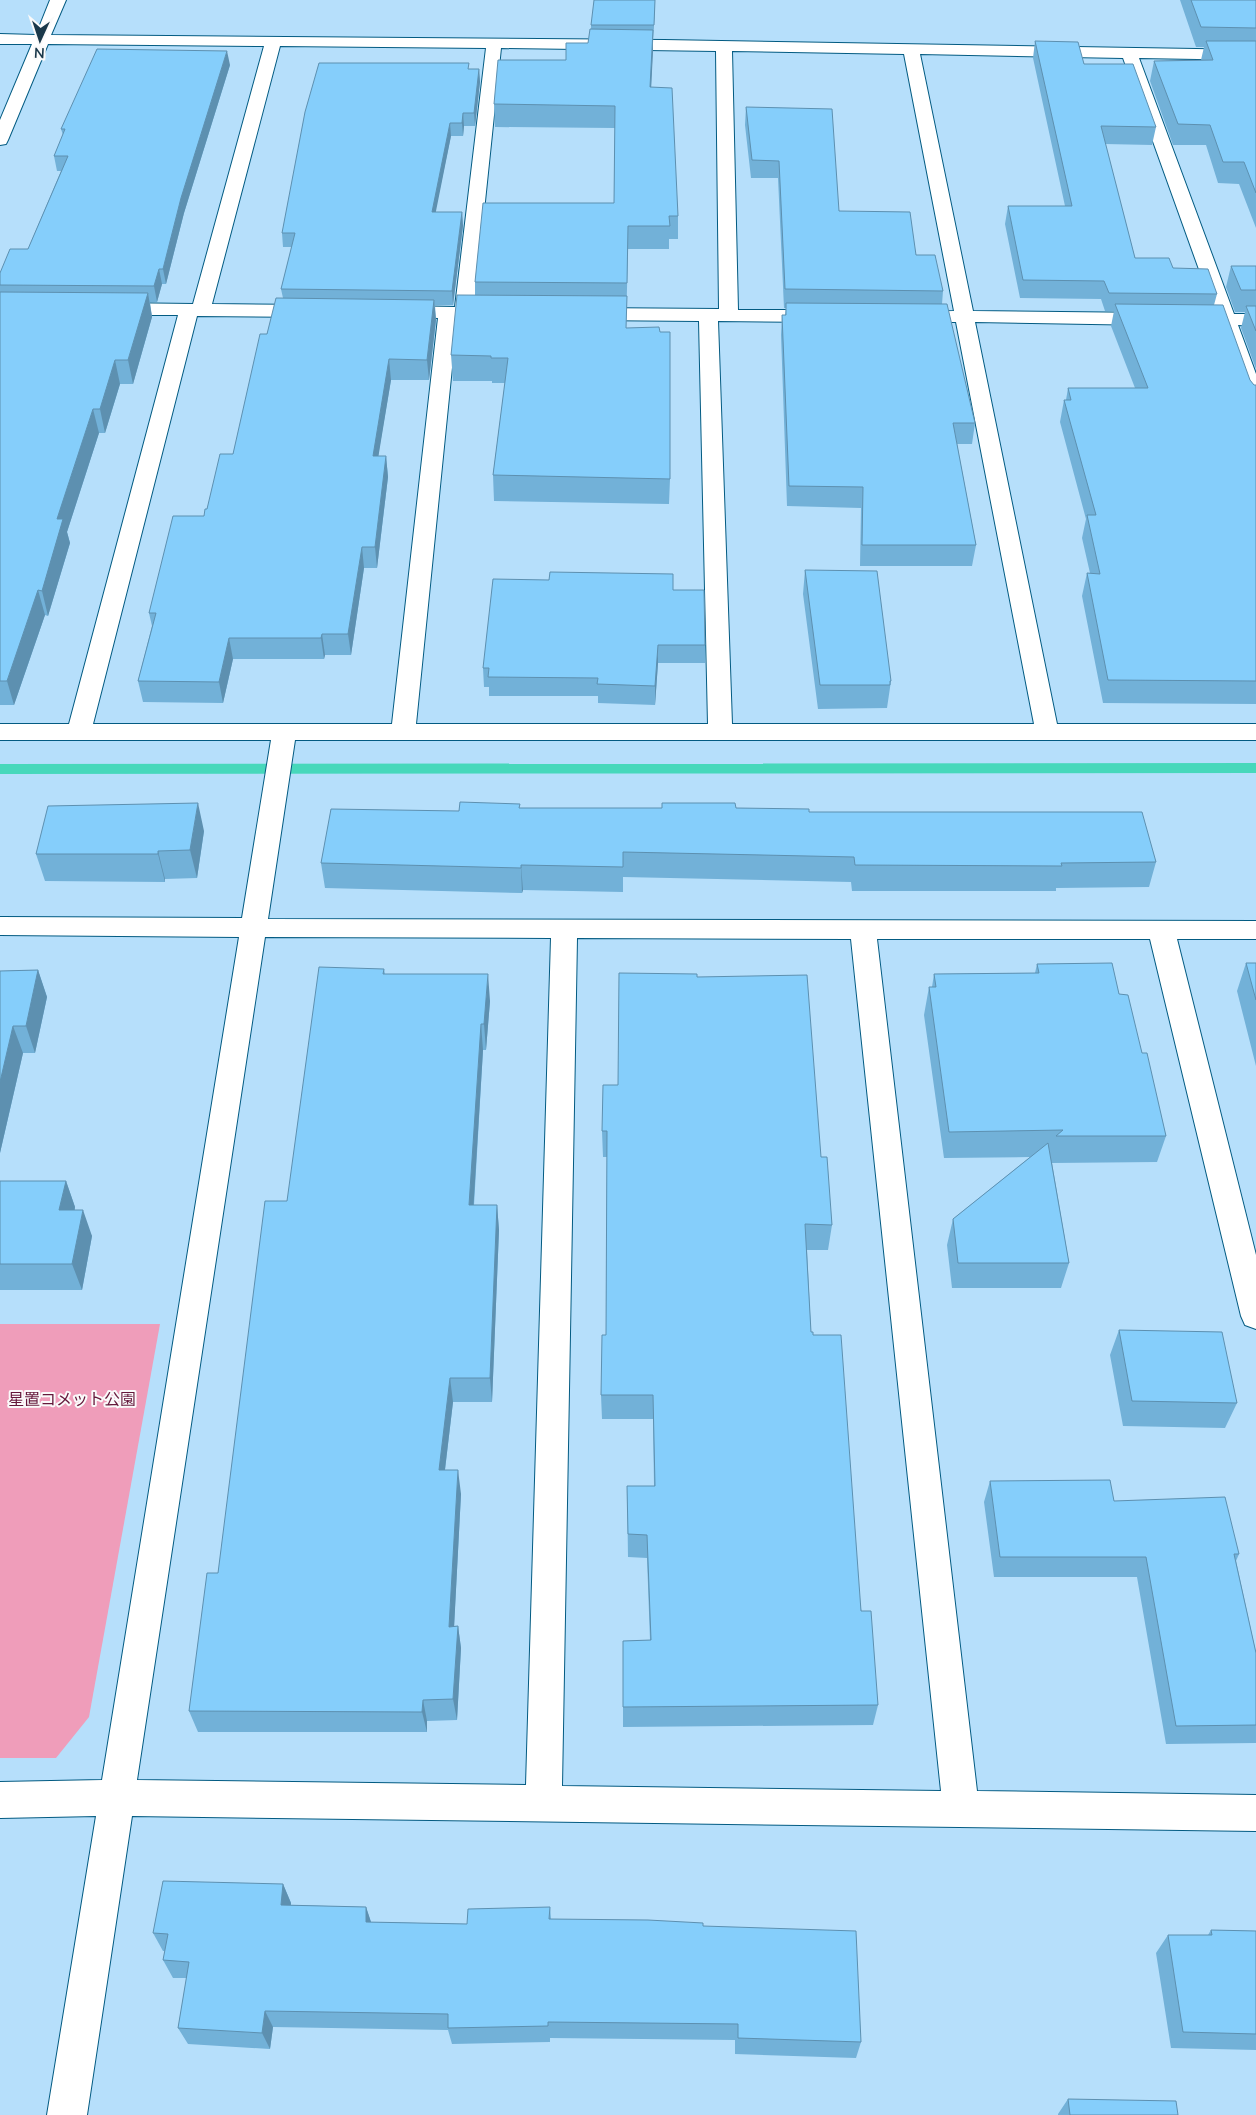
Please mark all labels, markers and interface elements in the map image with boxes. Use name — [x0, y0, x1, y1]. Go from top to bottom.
north arrow — [15, 15, 65, 65]
text: N — [33, 45, 45, 62]
park label: 星置コメット公園 — [8, 1389, 136, 1408]

